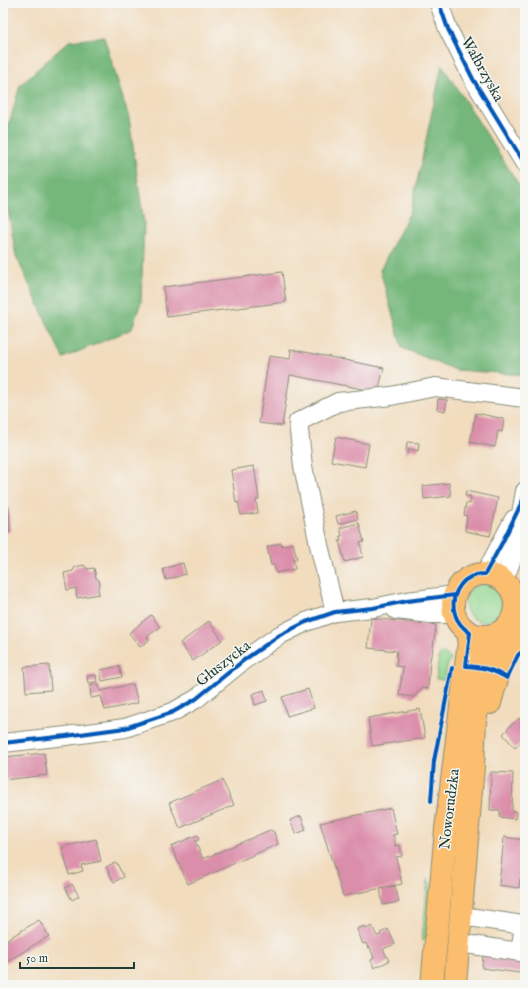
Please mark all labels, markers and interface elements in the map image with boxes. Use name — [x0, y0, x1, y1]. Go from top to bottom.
street label: Wałbrzyska — [457, 33, 508, 106]
street label: Głuszycka — [192, 636, 255, 691]
street label: Noworudzka — [435, 767, 464, 850]
scale bar — [20, 944, 134, 970]
text: 50 m — [26, 951, 48, 966]

